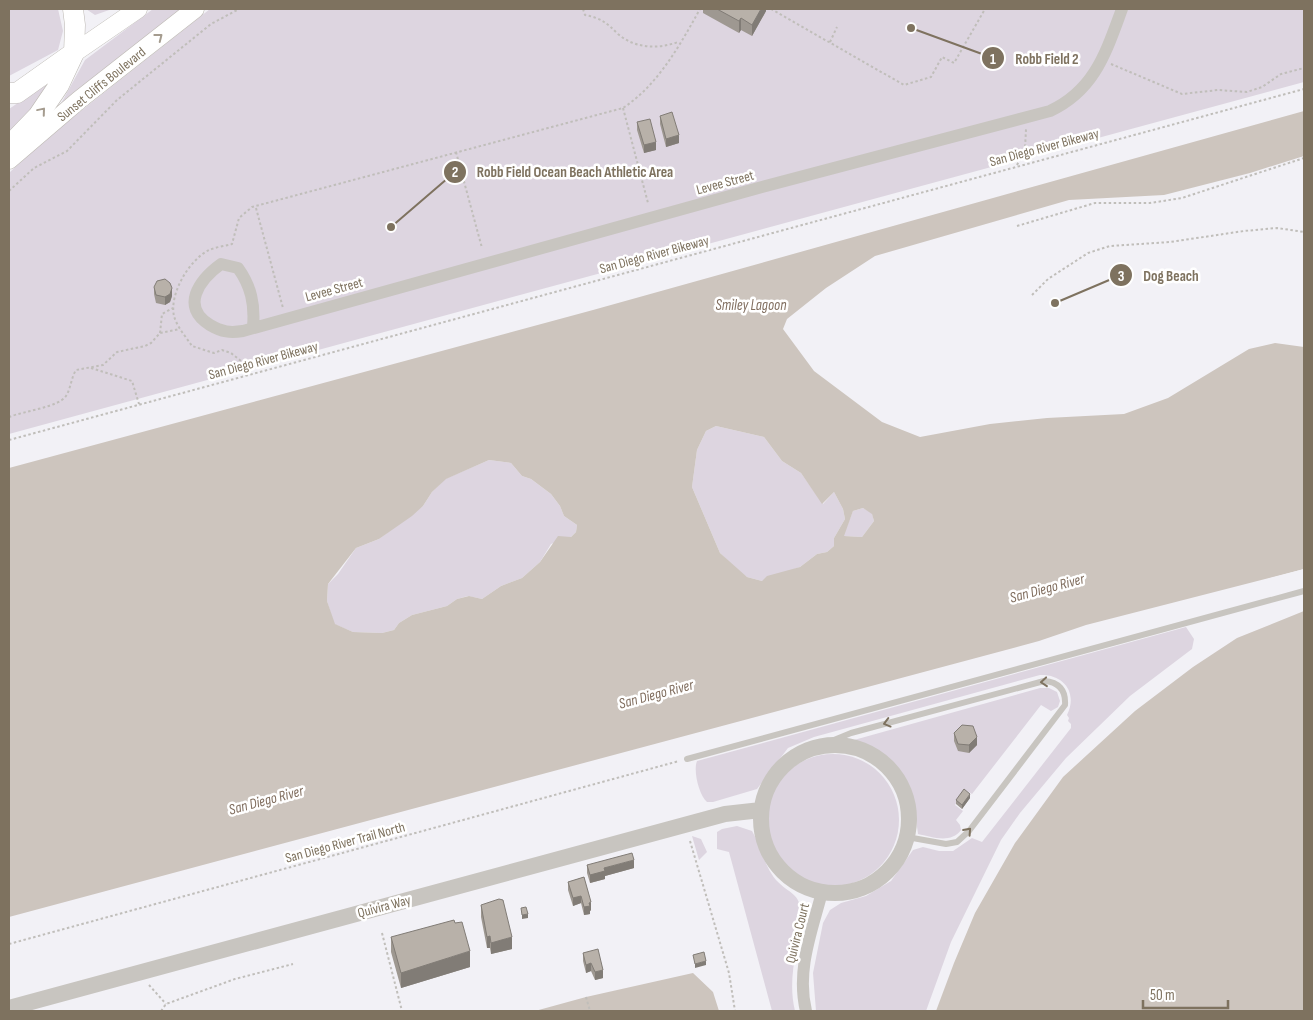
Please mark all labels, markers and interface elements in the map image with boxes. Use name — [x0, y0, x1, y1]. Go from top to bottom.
one-way arrow — [153, 35, 162, 43]
street label: Sunset Cliffs Boulevard — [54, 43, 149, 125]
callout: Robb Field 2 — [980, 43, 1089, 73]
text: 1 — [990, 50, 996, 69]
text: Robb Field 2 — [1015, 50, 1079, 69]
one-way arrow — [37, 107, 46, 116]
street label: San Diego River Bikeway — [988, 125, 1101, 170]
callout: Robb Field Ocean Beach Athletic Area — [442, 157, 684, 187]
text: 2 — [452, 163, 458, 182]
text: Robb Field Ocean Beach Athletic Area — [477, 163, 673, 182]
street label: Levee Street — [694, 167, 756, 198]
street label: San Diego River Bikeway — [598, 232, 711, 277]
callout: Dog Beach — [1108, 260, 1209, 290]
text: 3 — [1118, 267, 1125, 286]
text: Dog Beach — [1143, 267, 1199, 286]
street label: Levee Street — [303, 274, 365, 305]
water label: Smiley Lagoon — [716, 296, 786, 315]
street label: San Diego River Bikeway — [207, 338, 320, 383]
water label: San Diego River — [1008, 569, 1087, 608]
water label: San Diego River — [617, 675, 696, 714]
one-way arrow — [1040, 676, 1048, 687]
one-way arrow — [883, 717, 892, 728]
water label: San Diego River — [227, 781, 306, 820]
street label: San Diego River Trail North — [283, 818, 407, 867]
one-way arrow — [962, 827, 971, 836]
street label: Quivira Way — [356, 891, 413, 922]
street label: Quivira Court — [782, 901, 813, 965]
scale bar — [1143, 978, 1228, 1010]
text: 50 m — [1150, 986, 1175, 1005]

